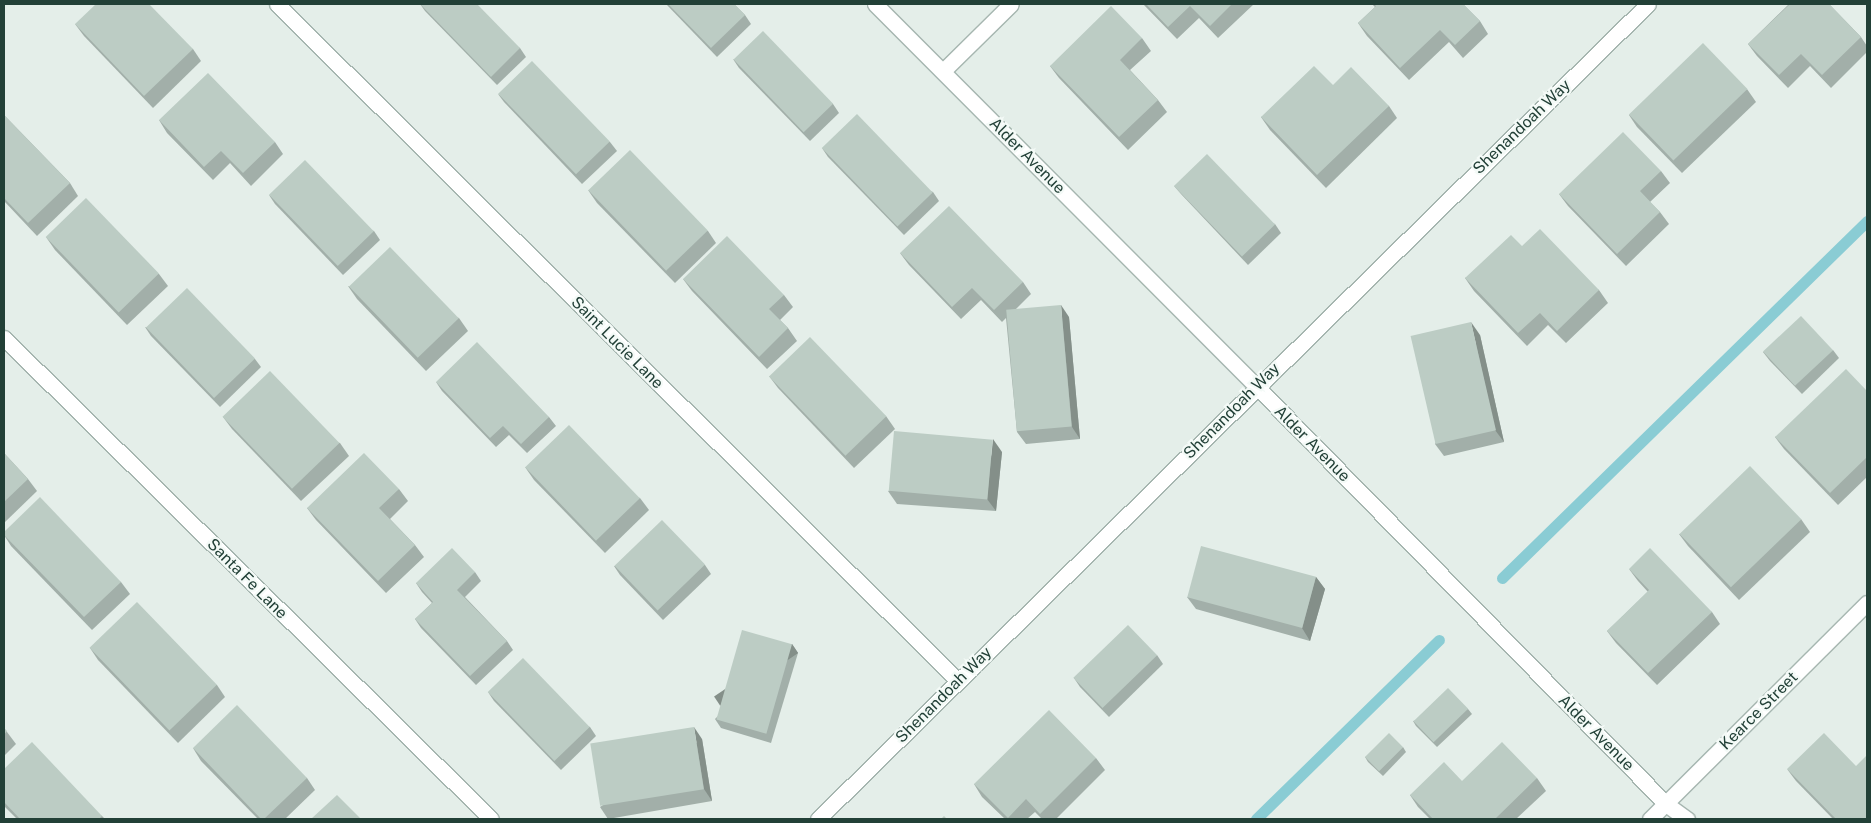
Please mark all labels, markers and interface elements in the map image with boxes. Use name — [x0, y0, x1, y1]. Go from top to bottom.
street label: Shenandoah Way — [1469, 75, 1575, 179]
street label: Alder Avenue — [985, 114, 1069, 198]
street label: Saint Lucie Lane — [567, 293, 667, 393]
street label: Shenandoah Way — [1180, 359, 1284, 463]
street label: Alder Avenue — [1270, 402, 1354, 486]
street label: Santa Fe Lane — [203, 535, 291, 623]
street label: Shenandoah Way — [892, 643, 996, 747]
street label: Kearce Street — [1716, 668, 1802, 754]
street label: Alder Avenue — [1554, 691, 1638, 775]

